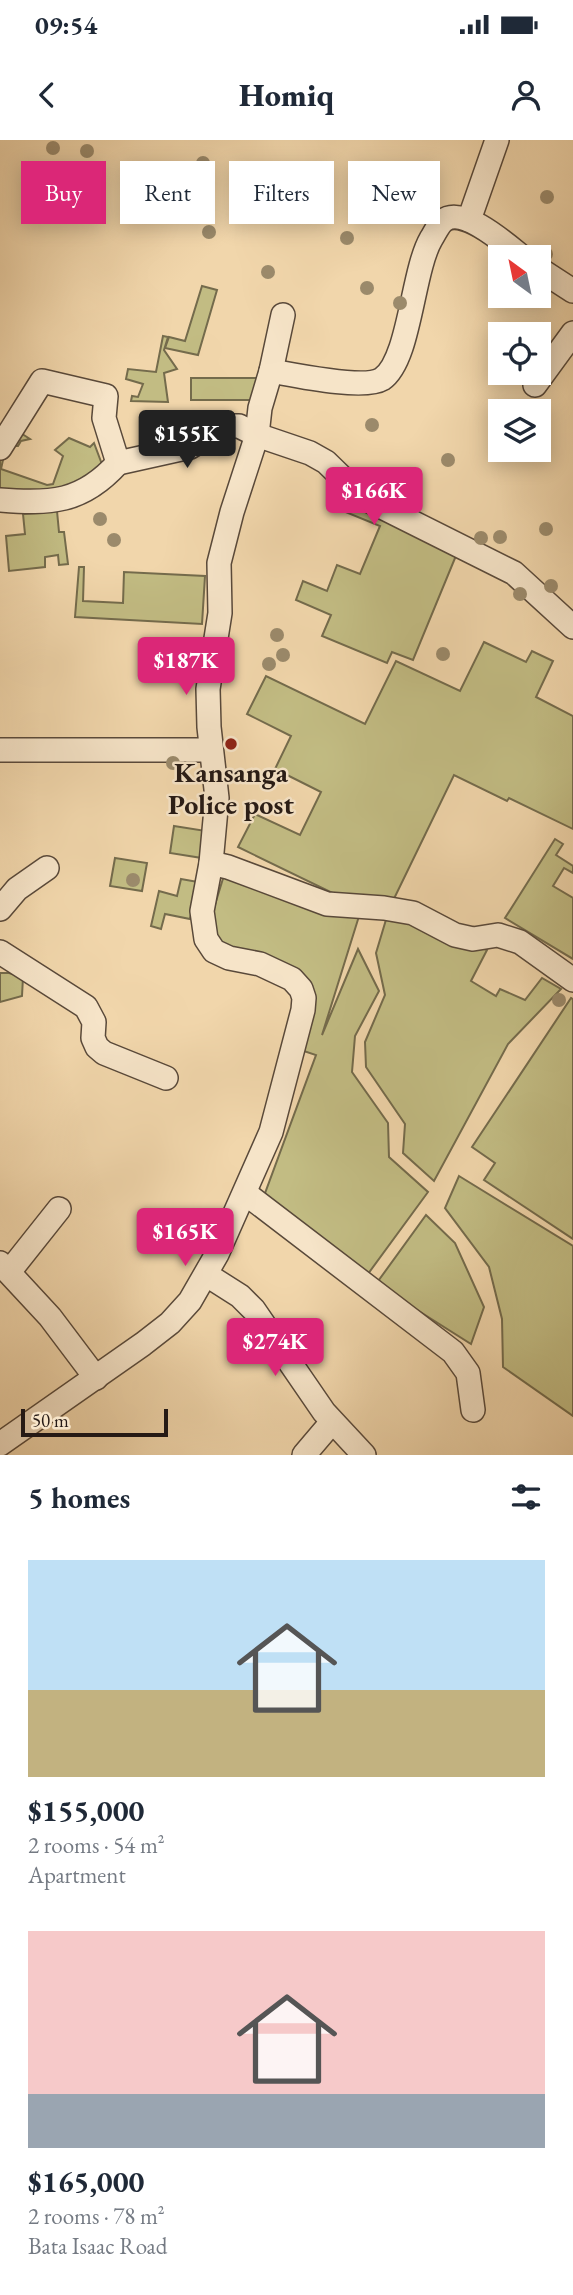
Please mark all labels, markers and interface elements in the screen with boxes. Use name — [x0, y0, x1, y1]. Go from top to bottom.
text: 09:54 — [35, 8, 97, 42]
text: Homiq — [239, 74, 334, 116]
icon: back — [28, 76, 66, 114]
icon: person — [507, 76, 545, 114]
chip: Buy — [21, 161, 106, 224]
chip: Rent — [120, 161, 215, 224]
chip: Filters — [229, 161, 334, 224]
chip: New — [348, 161, 440, 224]
north arrow — [488, 245, 551, 308]
map controls — [488, 245, 551, 462]
button: locate — [488, 322, 551, 385]
button: layers — [488, 399, 551, 462]
pin: $155K — [138, 410, 236, 470]
text: $155K — [155, 418, 219, 448]
pin: $166K — [325, 468, 423, 527]
text: $166K — [342, 475, 406, 505]
pin: $187K — [137, 638, 235, 697]
text: $187K — [154, 645, 218, 675]
marker: Kansanga Police post — [223, 736, 239, 752]
place label: Kansanga Police post — [168, 754, 294, 822]
pin: $165K — [136, 1208, 234, 1268]
text: $165K — [153, 1216, 217, 1246]
pin: $274K — [226, 1318, 324, 1378]
text: $274K — [243, 1326, 307, 1356]
scale bar — [21, 1406, 168, 1438]
text: 50 m — [32, 1408, 69, 1433]
text: 5 homes — [28, 1478, 130, 1517]
icon: filters — [507, 1478, 545, 1516]
icon: home — [224, 1605, 350, 1731]
text: $155,000 — [28, 1791, 144, 1830]
text: 2 rooms · 54 m² — [28, 1830, 165, 1860]
text: Apartment — [28, 1860, 126, 1890]
icon: home — [224, 1976, 350, 2102]
text: $165,000 — [28, 2162, 144, 2201]
text: 2 rooms · 78 m² — [28, 2201, 165, 2231]
text: Bata Isaac Road — [28, 2231, 167, 2261]

